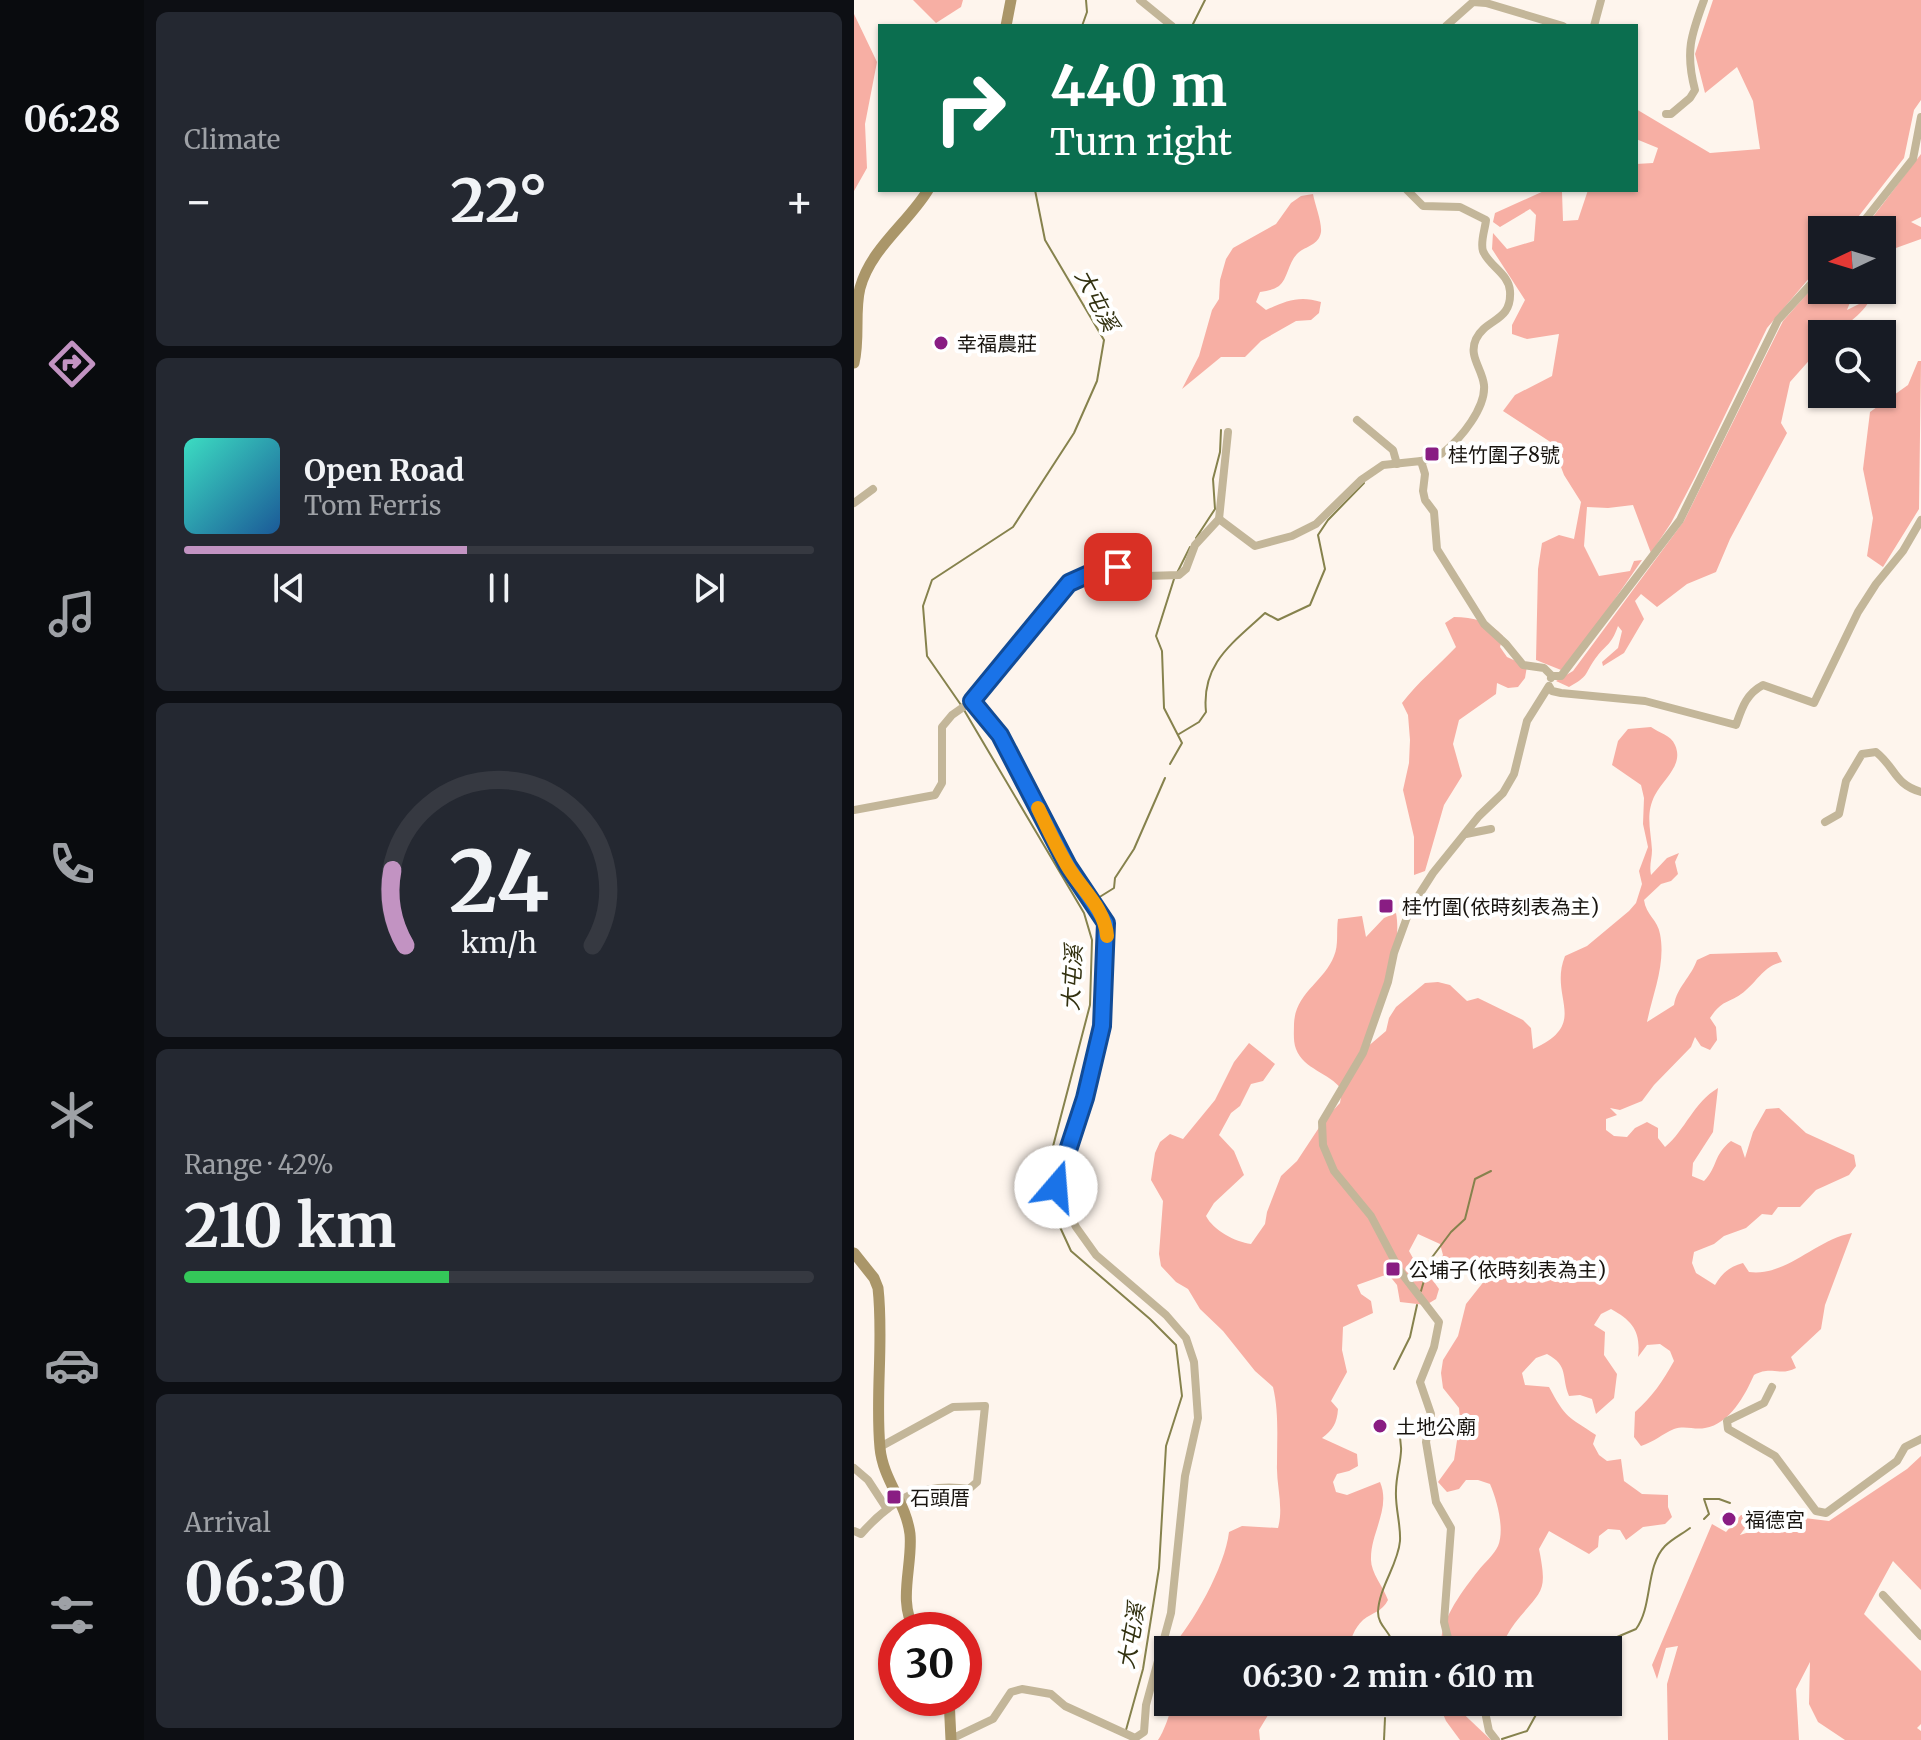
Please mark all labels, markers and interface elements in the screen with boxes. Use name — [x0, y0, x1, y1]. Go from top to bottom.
text: 440 m — [1050, 51, 1227, 121]
icon: right — [918, 56, 1022, 160]
text: 06:28 — [23, 97, 121, 142]
text: Turn right — [1050, 120, 1232, 165]
text: Climate — [184, 123, 280, 156]
text: 22° — [450, 163, 548, 238]
text: − — [184, 174, 213, 229]
text: + — [785, 174, 814, 229]
north arrow — [1808, 216, 1896, 304]
map controls — [1808, 216, 1896, 408]
water label: 大屯溪 — [1069, 264, 1126, 338]
button: search — [1808, 320, 1896, 408]
place label: 幸福農莊 — [957, 331, 1037, 356]
marker: 幸福農莊 — [932, 334, 950, 352]
icon: directions — [44, 336, 100, 392]
place label: 桂竹圍子8號 — [1448, 442, 1560, 467]
marker: 桂竹圍子8號 — [1423, 445, 1441, 463]
text: Open Road — [304, 451, 464, 489]
text: Tom Ferris — [304, 489, 442, 522]
pin — [1084, 533, 1152, 601]
icon: arrive — [1096, 545, 1140, 589]
icon: previous — [267, 566, 311, 610]
icon: pause — [477, 566, 521, 610]
icon: next — [687, 566, 731, 610]
icon: music — [44, 586, 100, 642]
text: 24 — [449, 830, 549, 935]
icon: phone — [44, 836, 100, 892]
place label: 桂竹圍(依時刻表為主) — [1402, 894, 1599, 919]
marker: 桂竹圍(依時刻表為主) — [1377, 897, 1395, 915]
text: km/h — [461, 925, 537, 961]
water label: 大屯溪 — [1056, 941, 1088, 1012]
icon: climate — [44, 1087, 100, 1143]
position arrow — [1014, 1145, 1098, 1229]
text: Range · 42% — [184, 1148, 334, 1181]
text: 210 km — [184, 1188, 396, 1263]
place label: 公埔子(依時刻表為主) — [1409, 1257, 1606, 1282]
marker: 公埔子(依時刻表為主) — [1384, 1260, 1402, 1278]
icon: car — [44, 1337, 100, 1393]
place label: 土地公廟 — [1396, 1414, 1476, 1439]
marker: 土地公廟 — [1371, 1417, 1389, 1435]
place label: 石頭厝 — [910, 1485, 970, 1510]
marker: 石頭厝 — [885, 1488, 903, 1506]
text: Arrival — [184, 1506, 271, 1539]
place label: 福德宮 — [1745, 1507, 1805, 1532]
marker: 福德宮 — [1720, 1510, 1738, 1528]
text: 06:30 — [184, 1546, 347, 1621]
icon: filters — [44, 1587, 100, 1643]
water label: 大屯溪 — [1111, 1598, 1151, 1671]
speed limit sign: 30 — [878, 1612, 982, 1716]
text: 06:30 · 2 min · 610 m — [1242, 1657, 1534, 1695]

